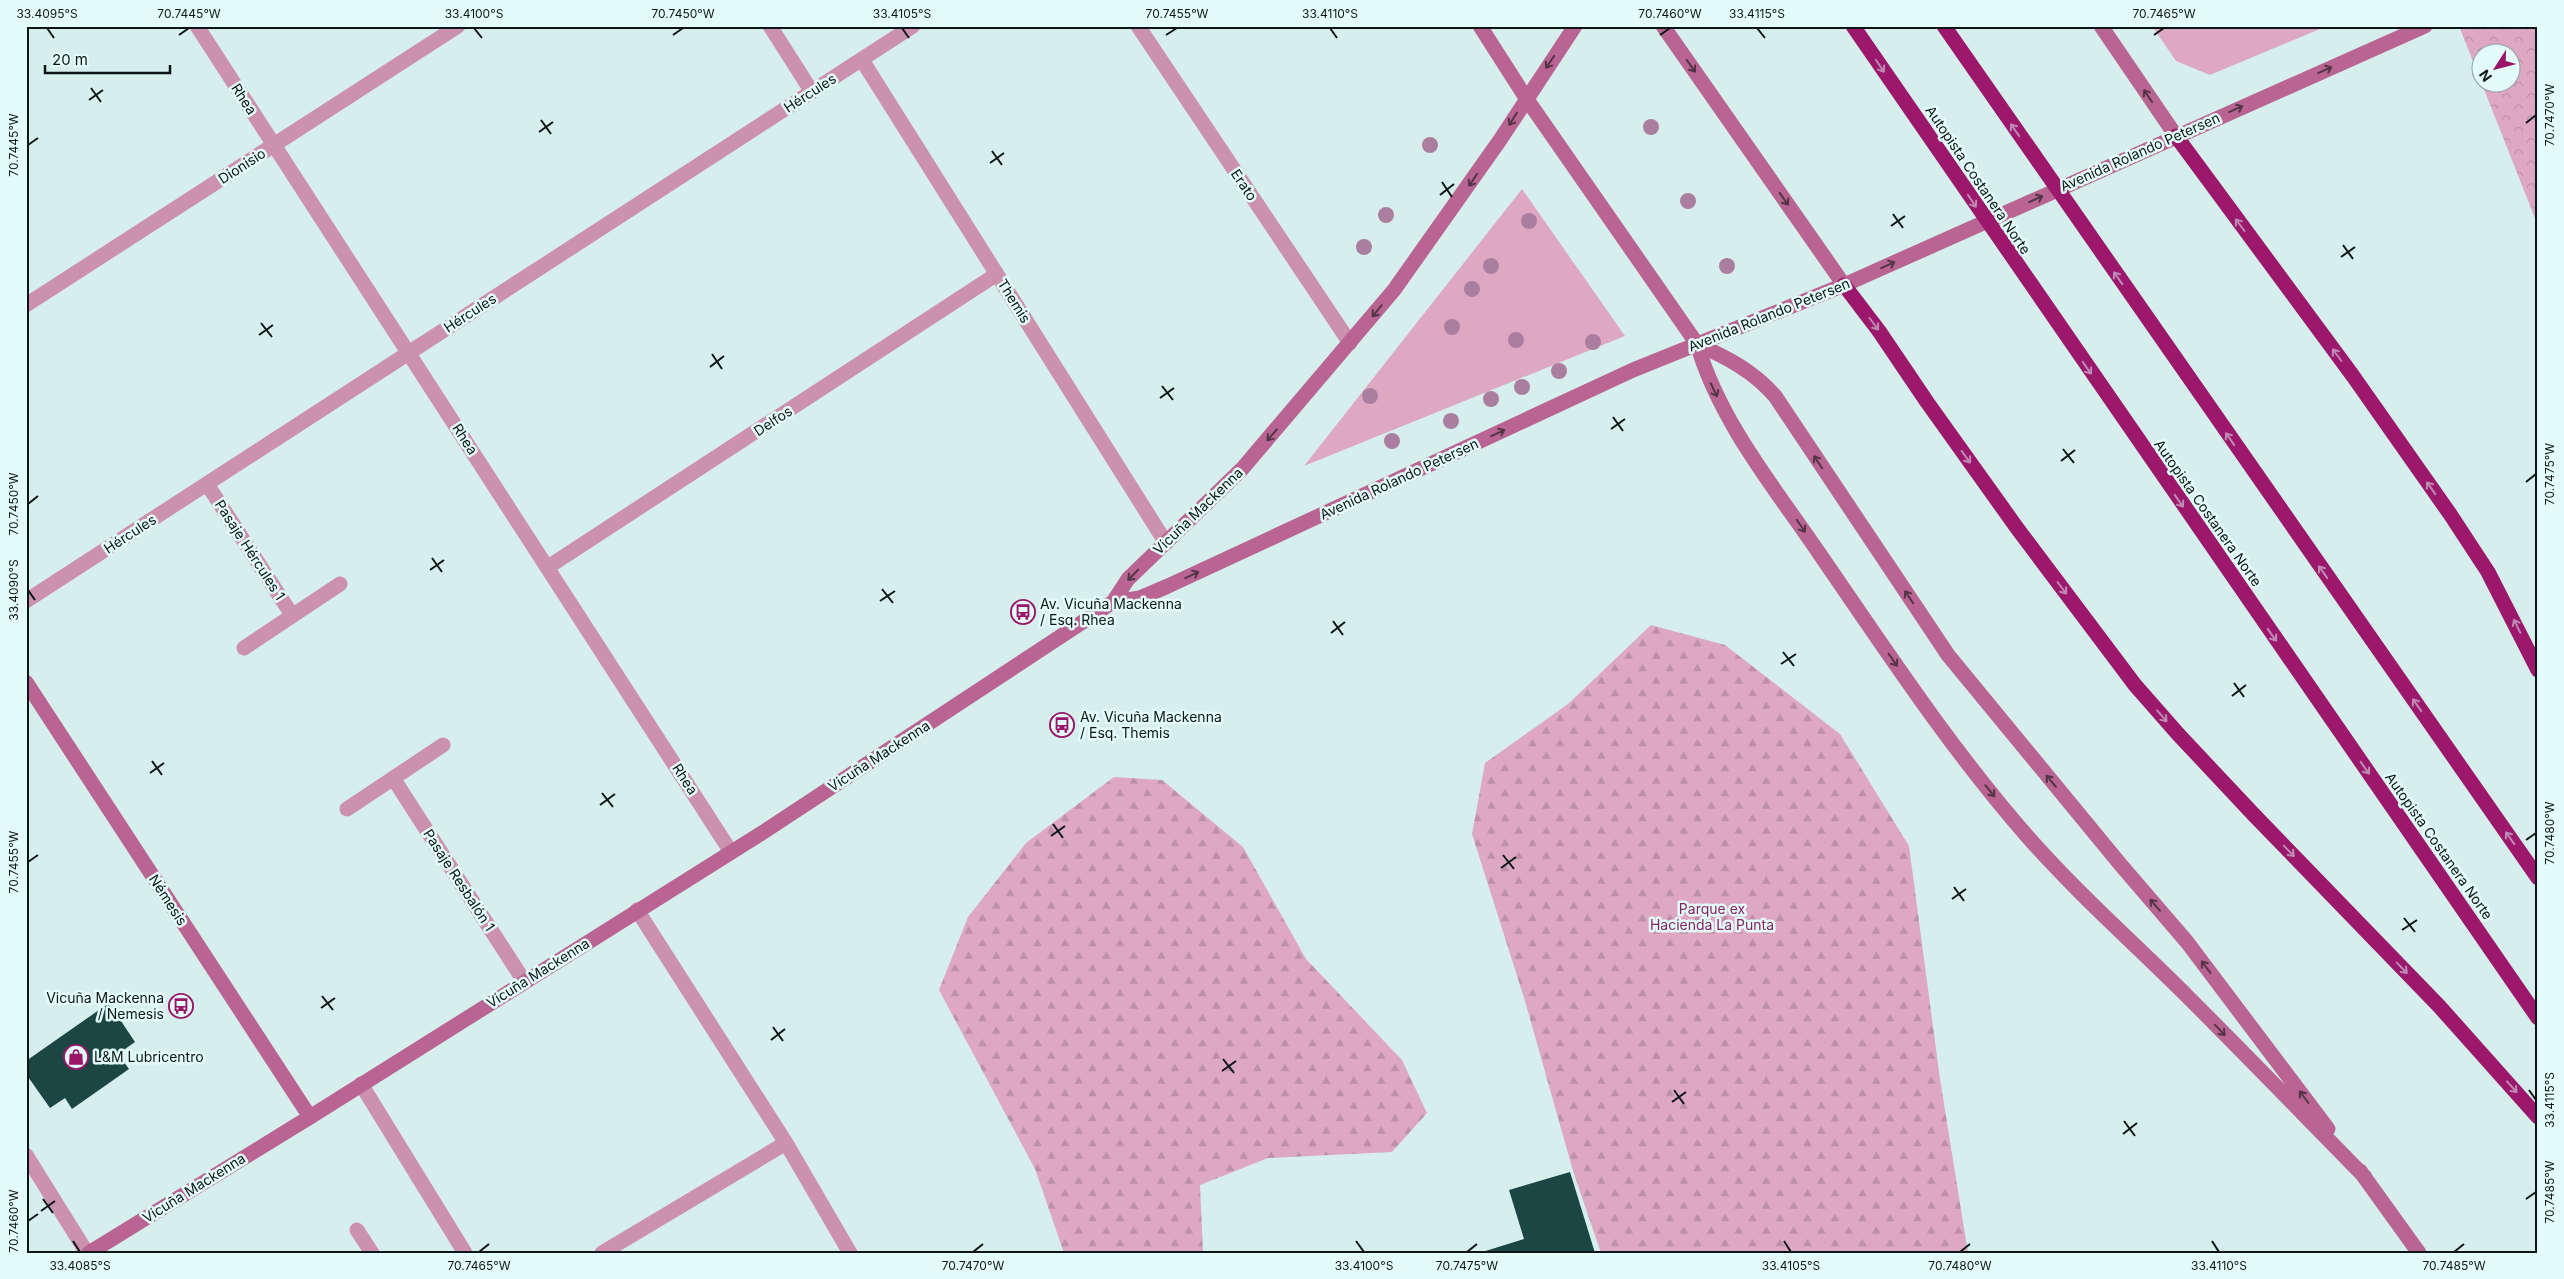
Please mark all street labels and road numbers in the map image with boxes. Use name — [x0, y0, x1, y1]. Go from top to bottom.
street label: Hércules — [780, 69, 839, 116]
street label: Rhea — [228, 80, 261, 117]
street label: Autopista Costanera Norte — [1922, 102, 2035, 257]
street label: Avenida Rolando Petersen — [2057, 109, 2222, 194]
street label: Dionisio — [215, 144, 268, 187]
street label: Erato — [1228, 166, 1261, 204]
street label: Avenida Rolando Petersen — [1685, 274, 1852, 355]
street label: Themis — [994, 276, 1034, 326]
street label: Hércules — [440, 289, 499, 336]
street label: Delfos — [750, 402, 795, 439]
street label: Rhea — [449, 420, 482, 457]
street label: Avenida Rolando Petersen — [1317, 434, 1481, 523]
street label: Autopista Costanera Norte — [2151, 436, 2266, 590]
street label: Vicuña Mackenna — [1149, 464, 1246, 558]
street label: Pasaje Hércules 1 — [212, 496, 289, 603]
street label: Hércules — [100, 510, 159, 557]
street label: Vicuña Mackenna — [825, 716, 933, 795]
street label: Rhea — [669, 760, 702, 797]
street label: Autopista Costanera Norte — [2382, 769, 2497, 923]
street label: Pasaje Resbalón 1 — [420, 826, 499, 934]
street label: Némesis — [146, 871, 191, 928]
street label: Vicuña Mackenna — [483, 934, 592, 1011]
street label: Vicuña Mackenna — [139, 1149, 248, 1226]

